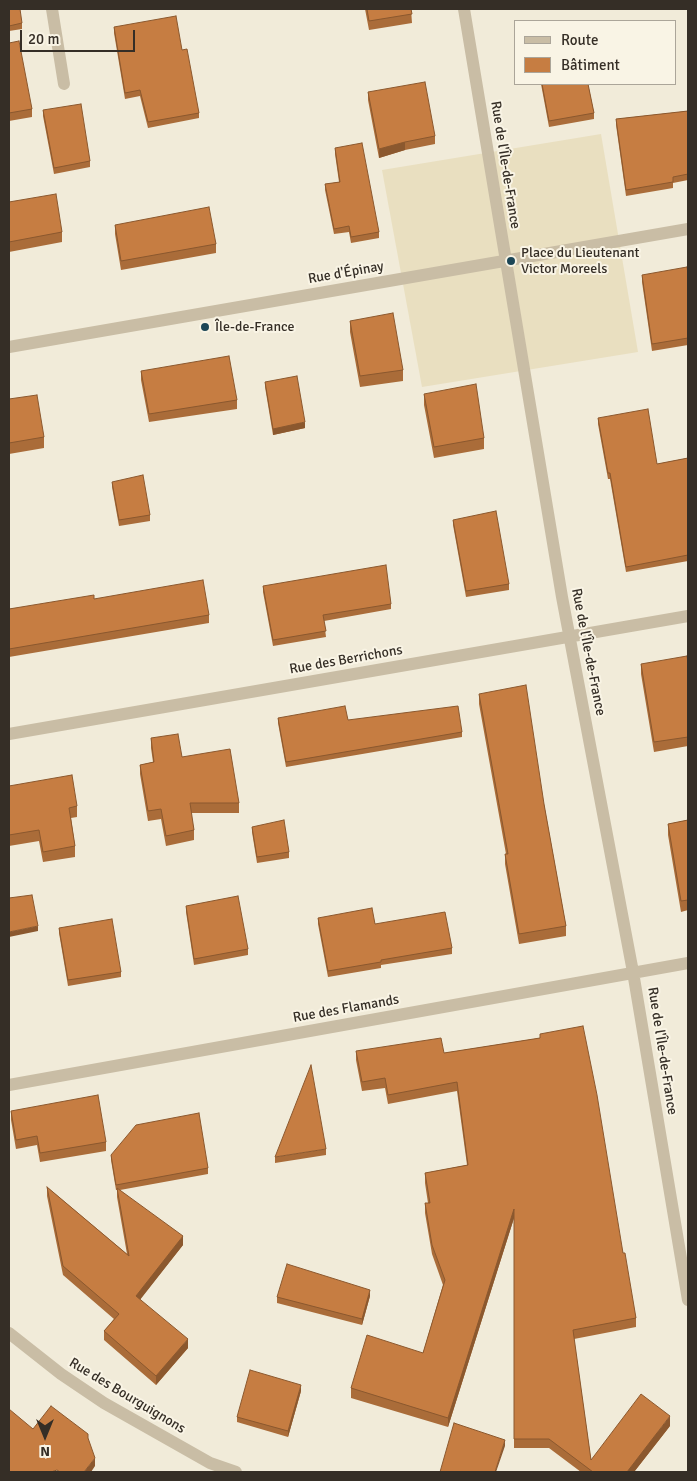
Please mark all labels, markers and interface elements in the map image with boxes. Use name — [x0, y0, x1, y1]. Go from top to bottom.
scale bar — [22, 20, 138, 52]
legend — [514, 20, 677, 85]
text: 20 m — [28, 30, 59, 48]
text: Route — [561, 31, 598, 49]
text: Bâtiment — [561, 56, 620, 74]
street label: Rue de l'Île-de-France — [487, 100, 523, 230]
place label: Place du Lieutenant Victor Moreels — [521, 245, 639, 278]
marker: Place du Lieutenant Victor Moreels — [505, 255, 517, 267]
street label: Rue d'Épinay — [307, 258, 385, 288]
place label: Île-de-France — [215, 319, 295, 335]
marker: Île-de-France — [199, 321, 211, 333]
street label: Rue de l'Île-de-France — [567, 587, 609, 717]
street label: Rue des Berrichons — [288, 642, 404, 678]
street label: Rue de l'Île-de-France — [644, 986, 680, 1116]
street label: Rue des Flamands — [292, 991, 400, 1027]
street label: Rue des Bourguignons — [66, 1355, 188, 1437]
north arrow — [20, 1411, 70, 1461]
text: N — [40, 1443, 50, 1460]

